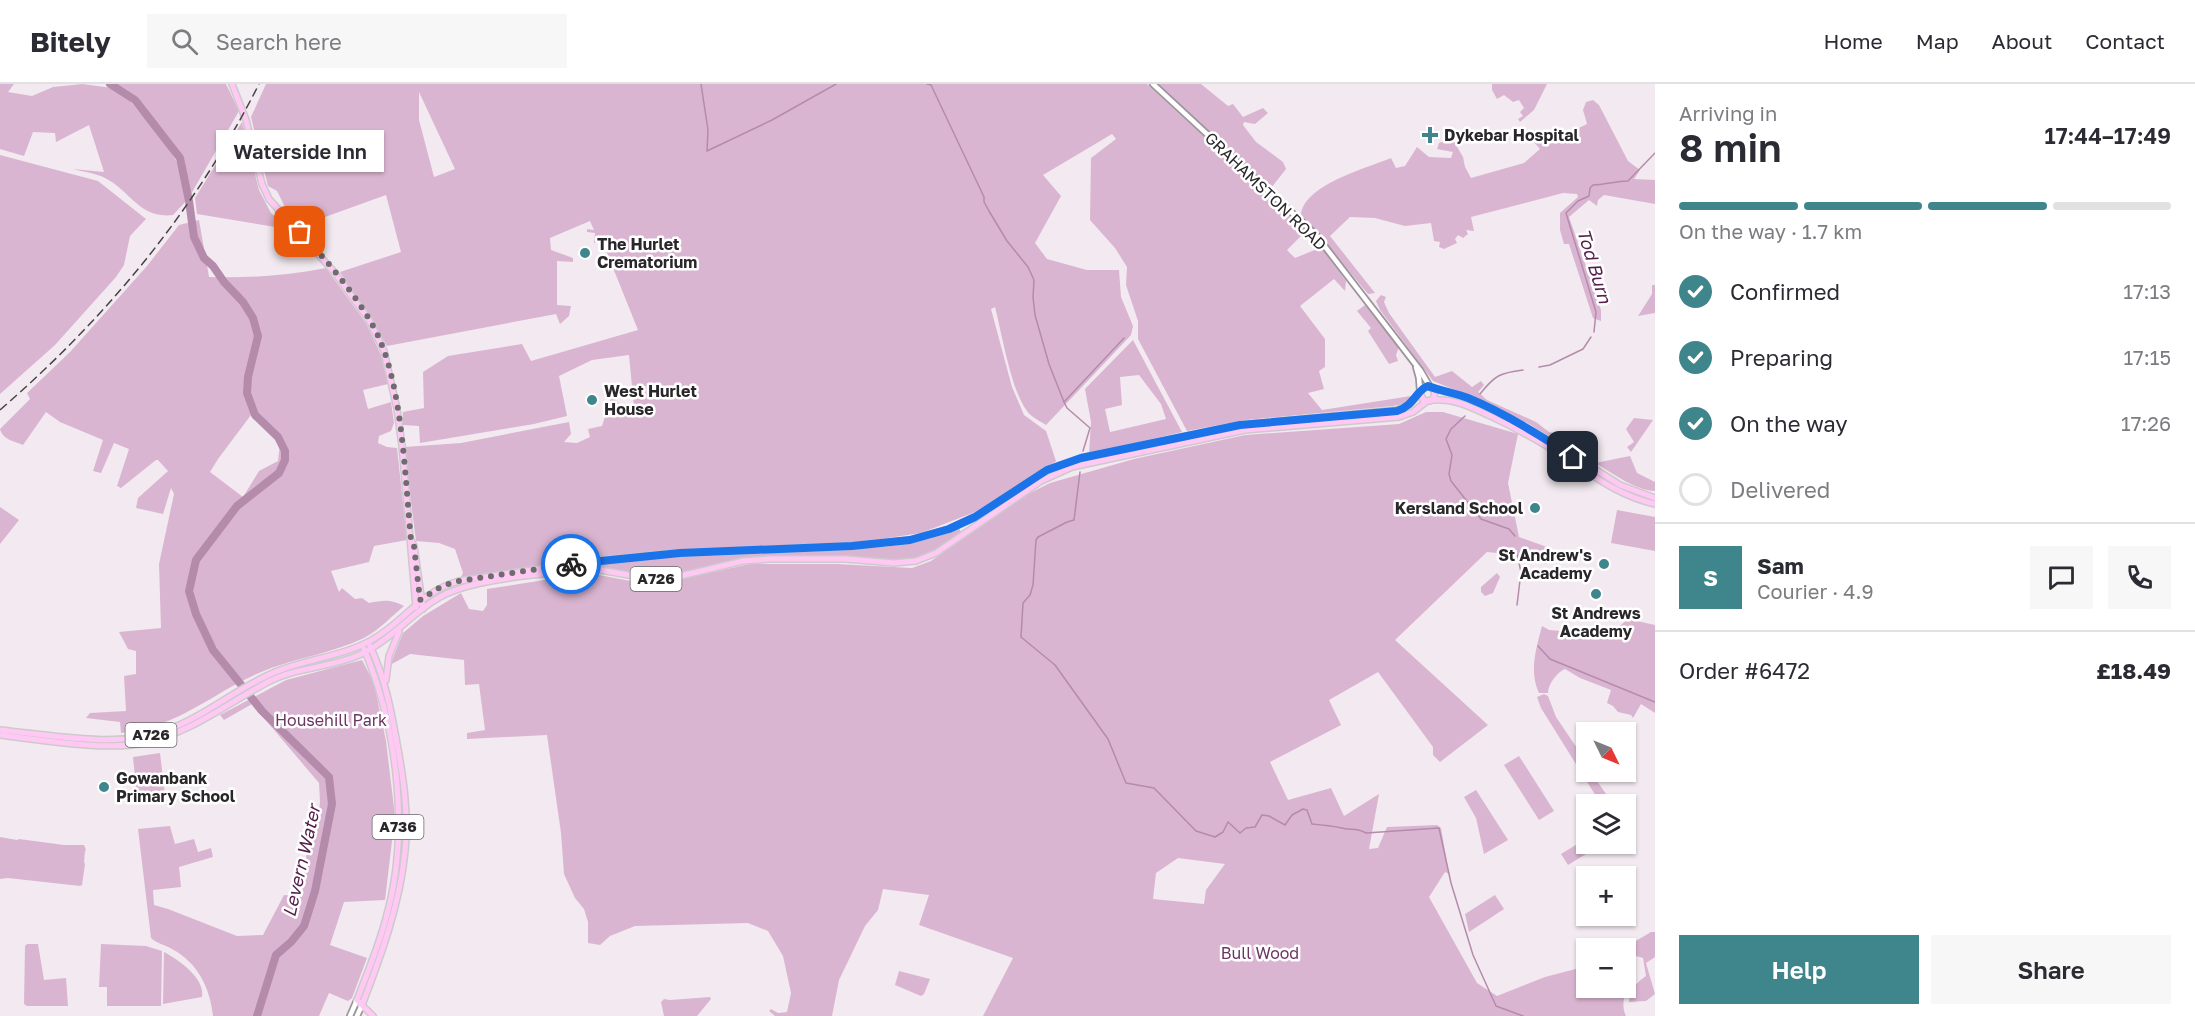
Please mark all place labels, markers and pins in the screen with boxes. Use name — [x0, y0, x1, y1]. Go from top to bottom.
place label: Dykebar Hospital — [1444, 125, 1579, 145]
marker: Dykebar Hospital — [1421, 126, 1439, 144]
callout: Waterside Inn — [216, 130, 384, 172]
pin — [274, 206, 325, 257]
place label: The Hurlet Crematorium — [597, 234, 697, 272]
marker: The Hurlet Crematorium — [578, 246, 592, 260]
place label: West Hurlet House — [604, 381, 697, 419]
marker: West Hurlet House — [585, 393, 599, 407]
pin — [1547, 431, 1598, 482]
place label: Kersland School — [1395, 498, 1524, 518]
marker: Kersland School — [1528, 501, 1542, 515]
place label: St Andrew's Academy — [1498, 545, 1592, 583]
marker: St Andrew's Academy — [1597, 557, 1611, 571]
marker: St Andrews Academy — [1589, 587, 1603, 601]
place label: St Andrews Academy — [1551, 603, 1641, 641]
place label: Gowanbank Primary School — [116, 768, 236, 806]
marker: Gowanbank Primary School — [97, 780, 111, 794]

